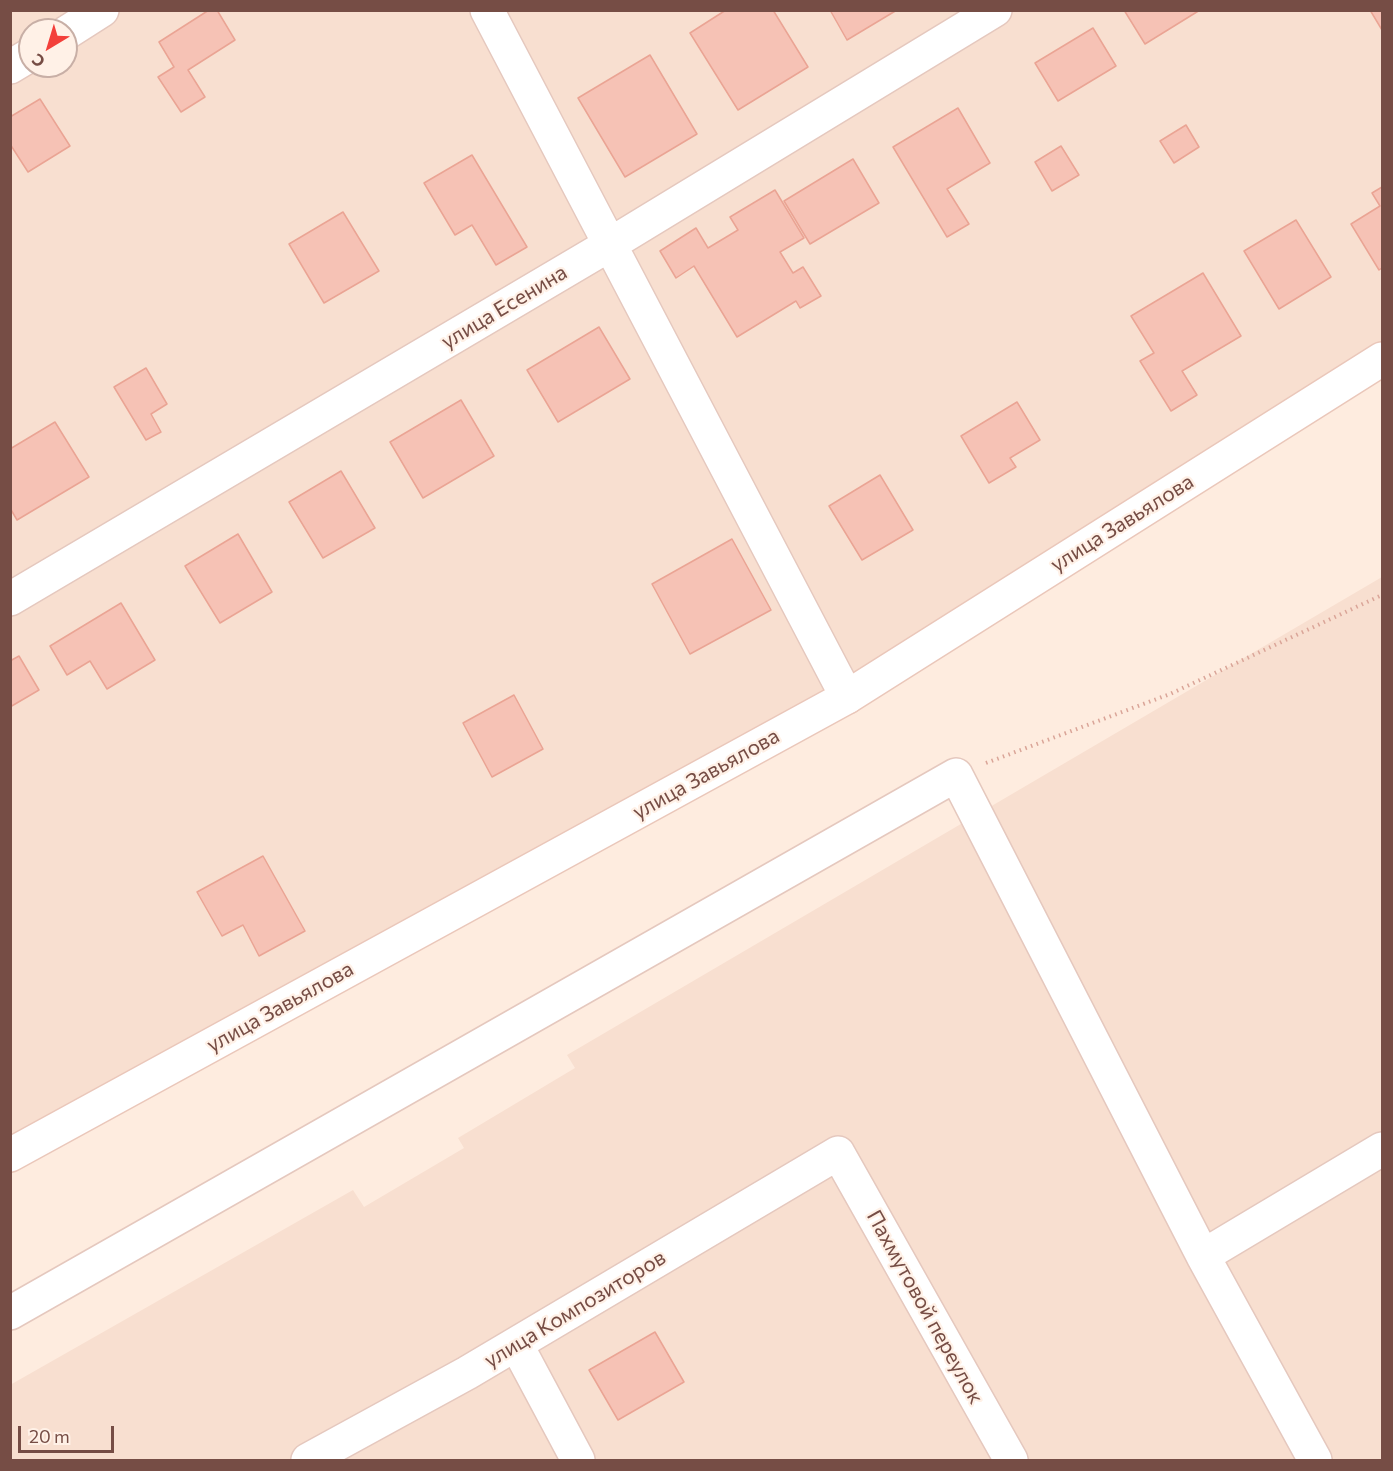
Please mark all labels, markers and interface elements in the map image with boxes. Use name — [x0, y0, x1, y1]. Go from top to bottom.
north arrow — [18, 18, 78, 78]
text: С — [28, 50, 48, 72]
street label: улица Есенина — [437, 260, 571, 354]
street label: улица Завьялова — [1046, 469, 1198, 577]
street label: улица Завьялова — [628, 723, 784, 825]
street label: улица Завьялова — [202, 956, 358, 1058]
street label: Пахмутовой переулок — [861, 1206, 989, 1408]
street label: улица Композиторов — [480, 1245, 670, 1373]
scale bar — [21, 1414, 117, 1452]
text: 20 m — [29, 1425, 70, 1447]

